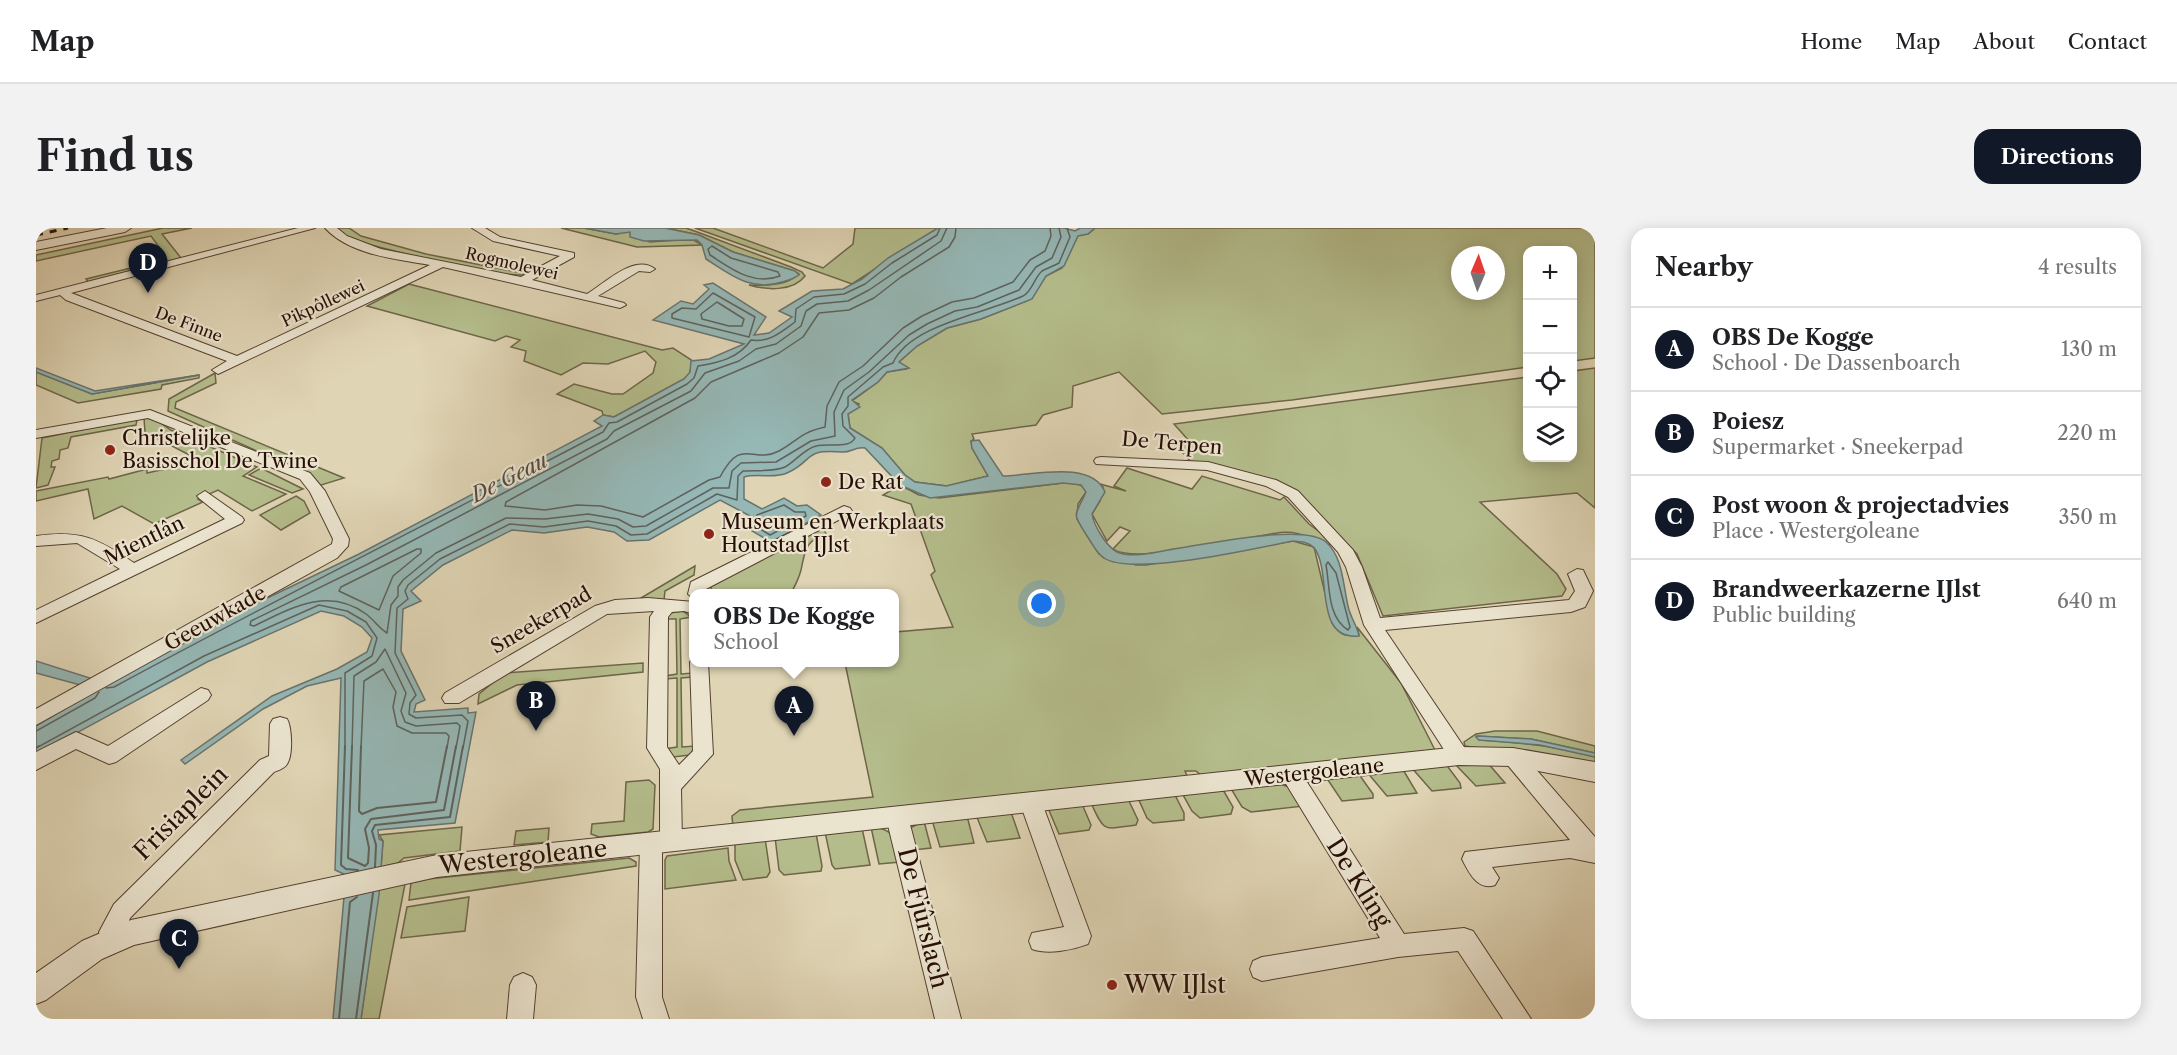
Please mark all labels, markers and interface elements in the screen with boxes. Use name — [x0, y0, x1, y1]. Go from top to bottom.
text: Map — [30, 24, 94, 58]
text: Home — [1801, 29, 1862, 54]
text: Map — [1895, 29, 1940, 54]
text: About — [1973, 29, 2035, 54]
text: Contact — [2068, 29, 2147, 54]
button: Directions — [1974, 129, 2141, 184]
text: Find us — [36, 130, 194, 182]
street label: Rogmolewei — [464, 243, 560, 283]
pin: D — [128, 244, 168, 293]
north arrow — [1451, 246, 1505, 300]
map controls — [1523, 246, 1577, 462]
button: + — [1523, 246, 1577, 300]
text: Nearby — [1655, 251, 1753, 283]
text: 4 results — [2038, 255, 2117, 279]
street label: Pikpôllewei — [278, 275, 368, 331]
button: − — [1523, 300, 1577, 354]
street label: De Finne — [153, 302, 225, 346]
text: OBS De Kogge — [1712, 324, 1874, 351]
text: A — [1667, 337, 1682, 361]
text: 130 m — [2061, 337, 2117, 361]
text: School · De Dassenboarch — [1712, 351, 1960, 375]
button: locate — [1523, 354, 1577, 408]
button: layers — [1523, 408, 1577, 462]
text: Poiesz — [1712, 408, 1784, 435]
text: B — [1667, 421, 1682, 445]
text: 220 m — [2057, 421, 2117, 445]
place label: Christelijke Basisschol De Twine — [122, 426, 318, 473]
street label: De Terpen — [1121, 427, 1224, 459]
text: Supermarket · Sneekerpad — [1712, 435, 1964, 459]
marker: Christelijke Basisschol De Twine — [103, 443, 117, 457]
water label: De Geau — [465, 447, 552, 508]
place label: De Rat — [838, 470, 903, 494]
marker: De Rat — [819, 475, 833, 489]
text: Post woon & projectadvies — [1712, 492, 2009, 519]
text: C — [1666, 505, 1683, 529]
text: 350 m — [2059, 505, 2117, 529]
street label: Mientlân — [100, 510, 188, 570]
place label: Museum en Werkplaats Houtstad IJlst — [721, 510, 944, 557]
text: Place · Westergoleane — [1712, 519, 1920, 543]
marker: Museum en Werkplaats Houtstad IJlst — [702, 527, 716, 541]
text: Brandweerkazerne IJlst — [1712, 576, 1981, 603]
street label: Geeuwkade — [160, 580, 270, 656]
street label: Sneekerpad — [486, 582, 596, 658]
popup — [689, 589, 899, 667]
your location — [1027, 589, 1056, 618]
text: D — [1666, 589, 1683, 613]
text: 640 m — [2057, 589, 2117, 613]
text: OBS De Kogge — [713, 603, 875, 630]
text: Public building — [1712, 603, 1855, 627]
text: School — [713, 630, 779, 654]
pin: B — [516, 682, 556, 731]
pin: A — [774, 686, 813, 736]
street label: Westergoleane — [1242, 753, 1385, 791]
street label: Frisiaplein — [128, 760, 234, 866]
street label: Westergoleane — [436, 833, 608, 880]
street label: De Kling — [1321, 833, 1398, 933]
street label: De Fjûrslach — [892, 844, 955, 991]
pin: C — [160, 920, 198, 969]
place label: WW IJlst — [1123, 970, 1226, 999]
marker: WW IJlst — [1105, 978, 1119, 992]

